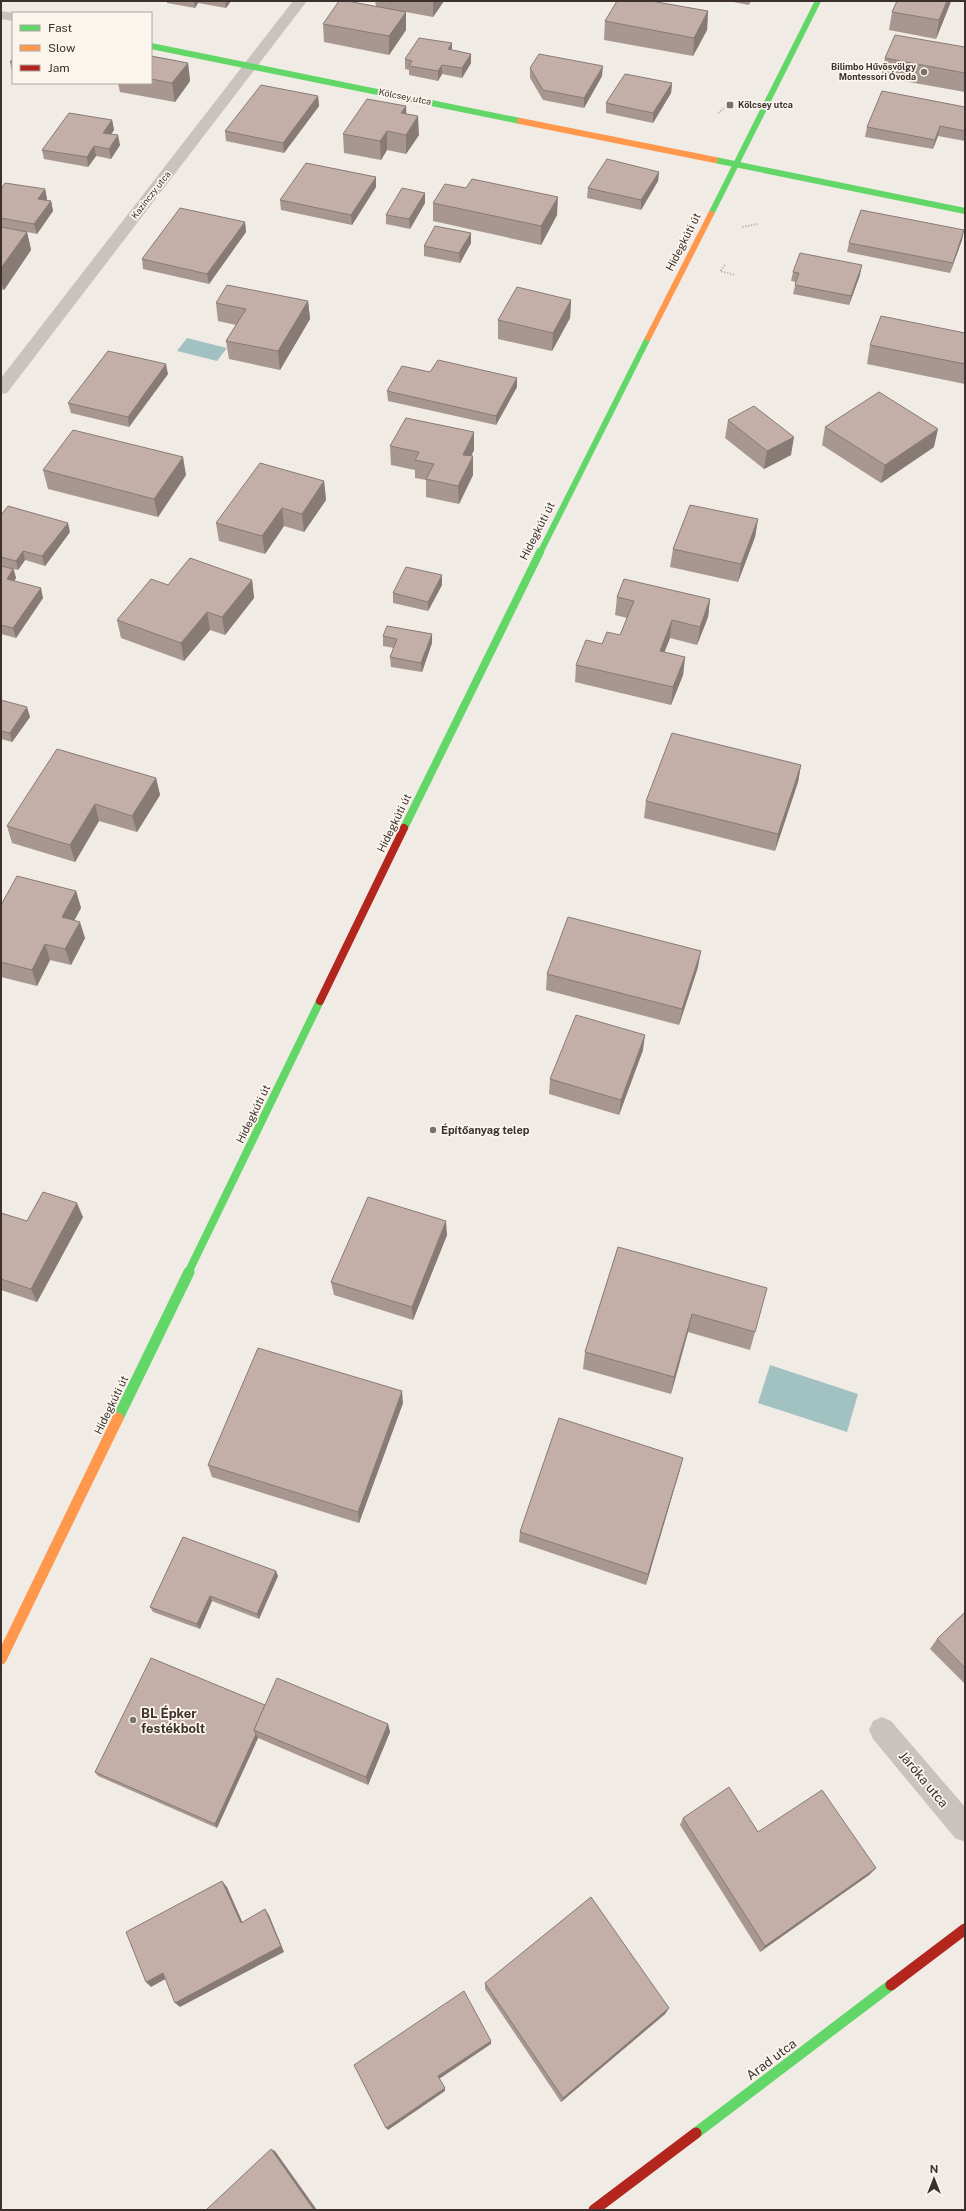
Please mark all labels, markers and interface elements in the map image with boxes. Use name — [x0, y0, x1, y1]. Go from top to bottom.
legend — [12, 12, 152, 84]
text: Fast — [48, 21, 73, 35]
text: Slow — [48, 41, 76, 55]
text: Jam — [48, 61, 70, 75]
place label: Bilimbo Hűvösvölgy Montessori Óvoda — [831, 61, 916, 82]
marker: Bilimbo Hűvösvölgy Montessori Óvoda — [919, 67, 929, 77]
street label: Kölcsey utca — [378, 86, 432, 107]
place label: Kölcsey utca — [738, 99, 793, 110]
marker: Kölcsey utca — [725, 100, 735, 110]
street label: Kazinczy utca — [129, 169, 173, 221]
street label: Hidegkúti út — [663, 211, 703, 273]
street label: Hidegkúti út — [517, 500, 557, 562]
street label: Hidegkúti út — [375, 792, 413, 854]
street label: Hidegkúti út — [234, 1083, 272, 1145]
place label: Építőanyag telep — [441, 1123, 530, 1136]
marker: Építőanyag telep — [428, 1125, 438, 1135]
street label: Hidegkúti út — [92, 1374, 130, 1436]
place label: BL Épker festékbolt — [141, 1705, 205, 1736]
marker: BL Épker festékbolt — [128, 1715, 138, 1725]
street label: Járóka utca — [896, 1748, 951, 1810]
street label: Arad utca — [743, 2036, 799, 2083]
north arrow — [914, 2159, 954, 2199]
text: N — [930, 2163, 938, 2175]

